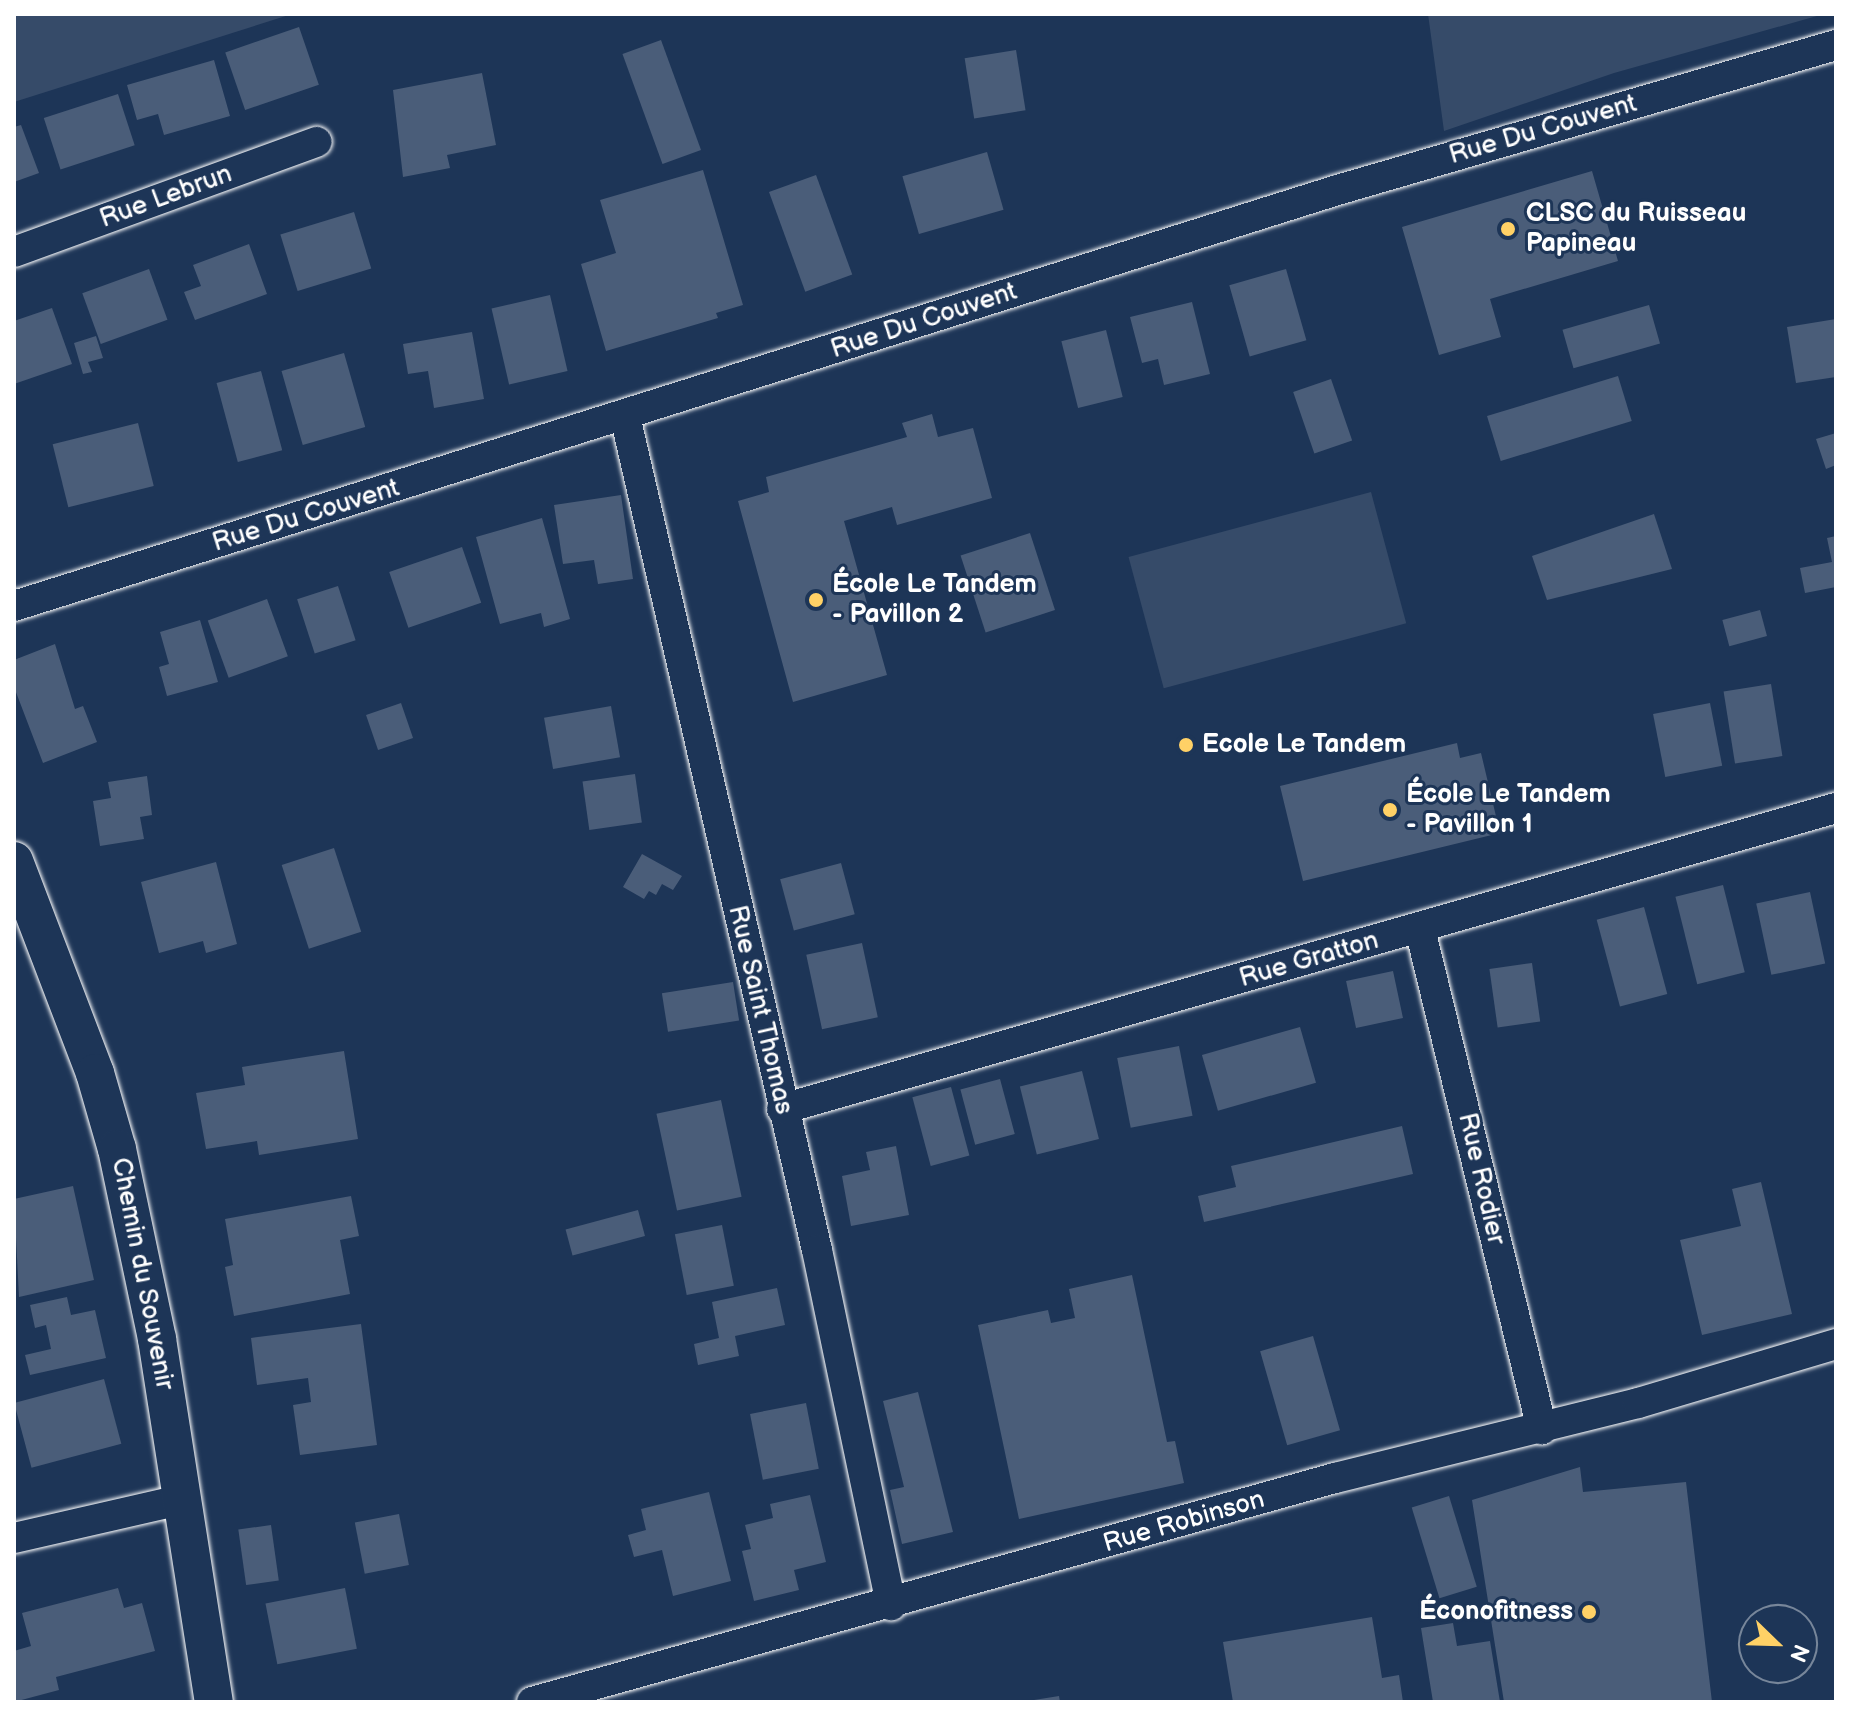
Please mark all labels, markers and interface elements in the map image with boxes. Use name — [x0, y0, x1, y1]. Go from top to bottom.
street label: Rue Du Couvent — [1446, 88, 1640, 172]
street label: Rue Lebrun — [96, 159, 236, 235]
place label: CLSC du Ruisseau Papineau — [1526, 198, 1746, 260]
marker: CLSC du Ruisseau Papineau — [1497, 218, 1519, 240]
street label: Rue Du Couvent — [827, 276, 1021, 366]
street label: Rue Du Couvent — [209, 473, 403, 559]
place label: École Le Tandem - Pavillon 2 — [832, 569, 1037, 630]
marker: École Le Tandem - Pavillon 2 — [807, 591, 825, 609]
place label: Ecole Le Tandem — [1202, 729, 1406, 761]
marker: Ecole Le Tandem — [1177, 736, 1195, 754]
place label: École Le Tandem - Pavillon 1 — [1406, 779, 1611, 840]
marker: École Le Tandem - Pavillon 1 — [1381, 801, 1399, 819]
street label: Rue Saint Thomas — [721, 902, 799, 1118]
street label: Rue Gratton — [1236, 925, 1382, 995]
street label: Rue Rodier — [1451, 1110, 1511, 1248]
street label: Chemin du Souvenir — [104, 1155, 180, 1393]
street label: Rue Robinson — [1100, 1484, 1268, 1560]
place label: Éconofitness — [1419, 1596, 1573, 1628]
marker: Éconofitness — [1580, 1603, 1598, 1621]
north arrow — [1738, 1604, 1818, 1684]
text: N — [1783, 1640, 1814, 1666]

